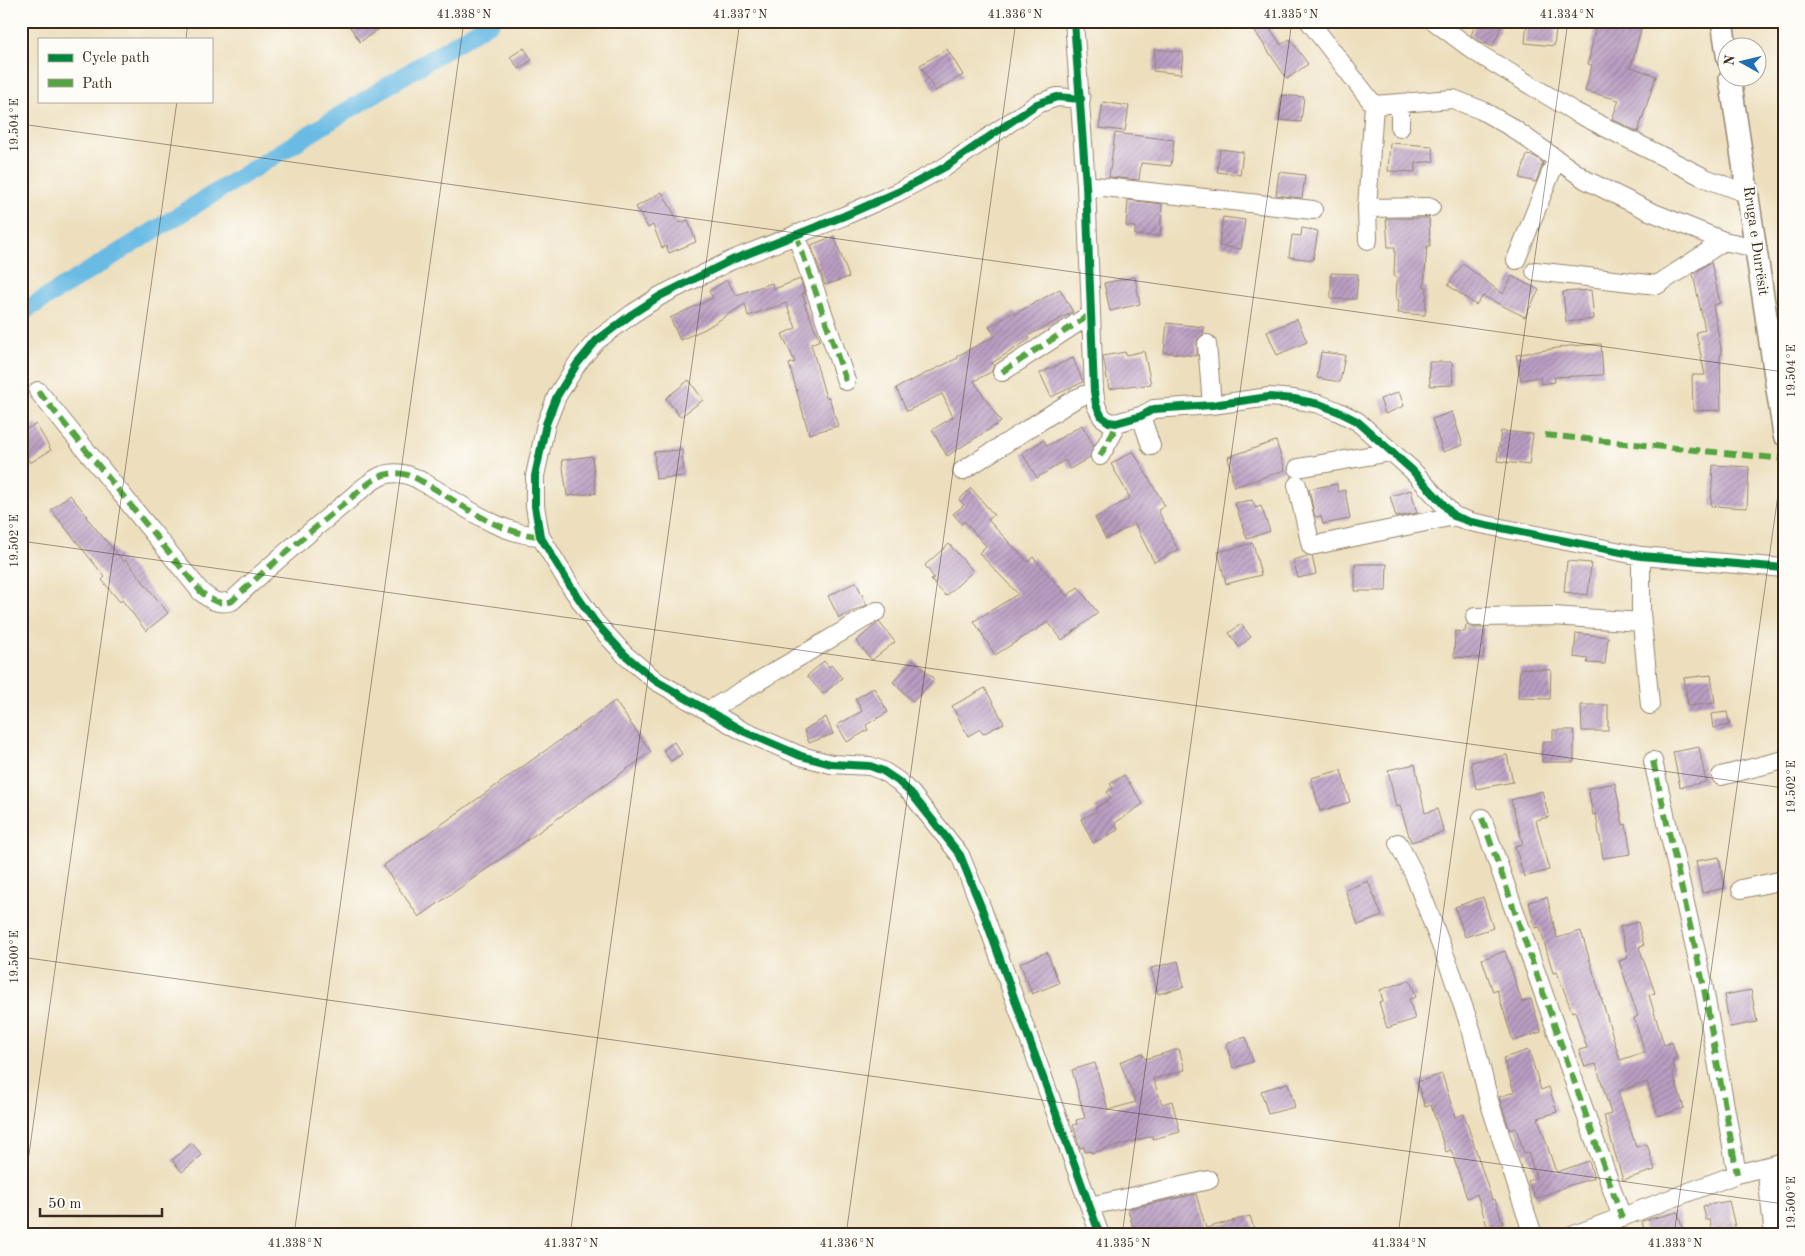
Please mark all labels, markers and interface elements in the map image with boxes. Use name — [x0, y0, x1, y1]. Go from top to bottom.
text: 41.335°N — [1264, 8, 1318, 21]
text: 41.338°N — [437, 9, 491, 21]
text: 41.337°N — [713, 9, 767, 21]
text: 41.336°N — [988, 9, 1042, 21]
text: 41.334°N — [1540, 9, 1594, 21]
legend — [38, 38, 212, 102]
north arrow — [1718, 38, 1768, 88]
text: Cycle path — [82, 51, 150, 66]
text: N — [1722, 54, 1738, 67]
text: Path — [82, 77, 112, 92]
text: 19.504°E — [8, 98, 21, 152]
street label: Rruga e Durrësit — [1740, 185, 1770, 297]
text: 19.504°E — [1785, 344, 1798, 398]
text: 19.502°E — [8, 514, 21, 568]
text: 19.502°E — [1785, 760, 1798, 814]
text: 19.500°E — [8, 930, 21, 984]
text: 19.500°E — [1785, 1176, 1798, 1230]
scale bar — [40, 1186, 162, 1218]
text: 50 m — [48, 1197, 82, 1212]
text: 41.335°N — [1096, 1237, 1150, 1250]
text: 41.338°N — [268, 1238, 322, 1250]
text: 41.337°N — [544, 1238, 598, 1250]
text: 41.336°N — [820, 1238, 874, 1250]
text: 41.334°N — [1372, 1238, 1426, 1250]
text: 41.333°N — [1648, 1238, 1702, 1250]

